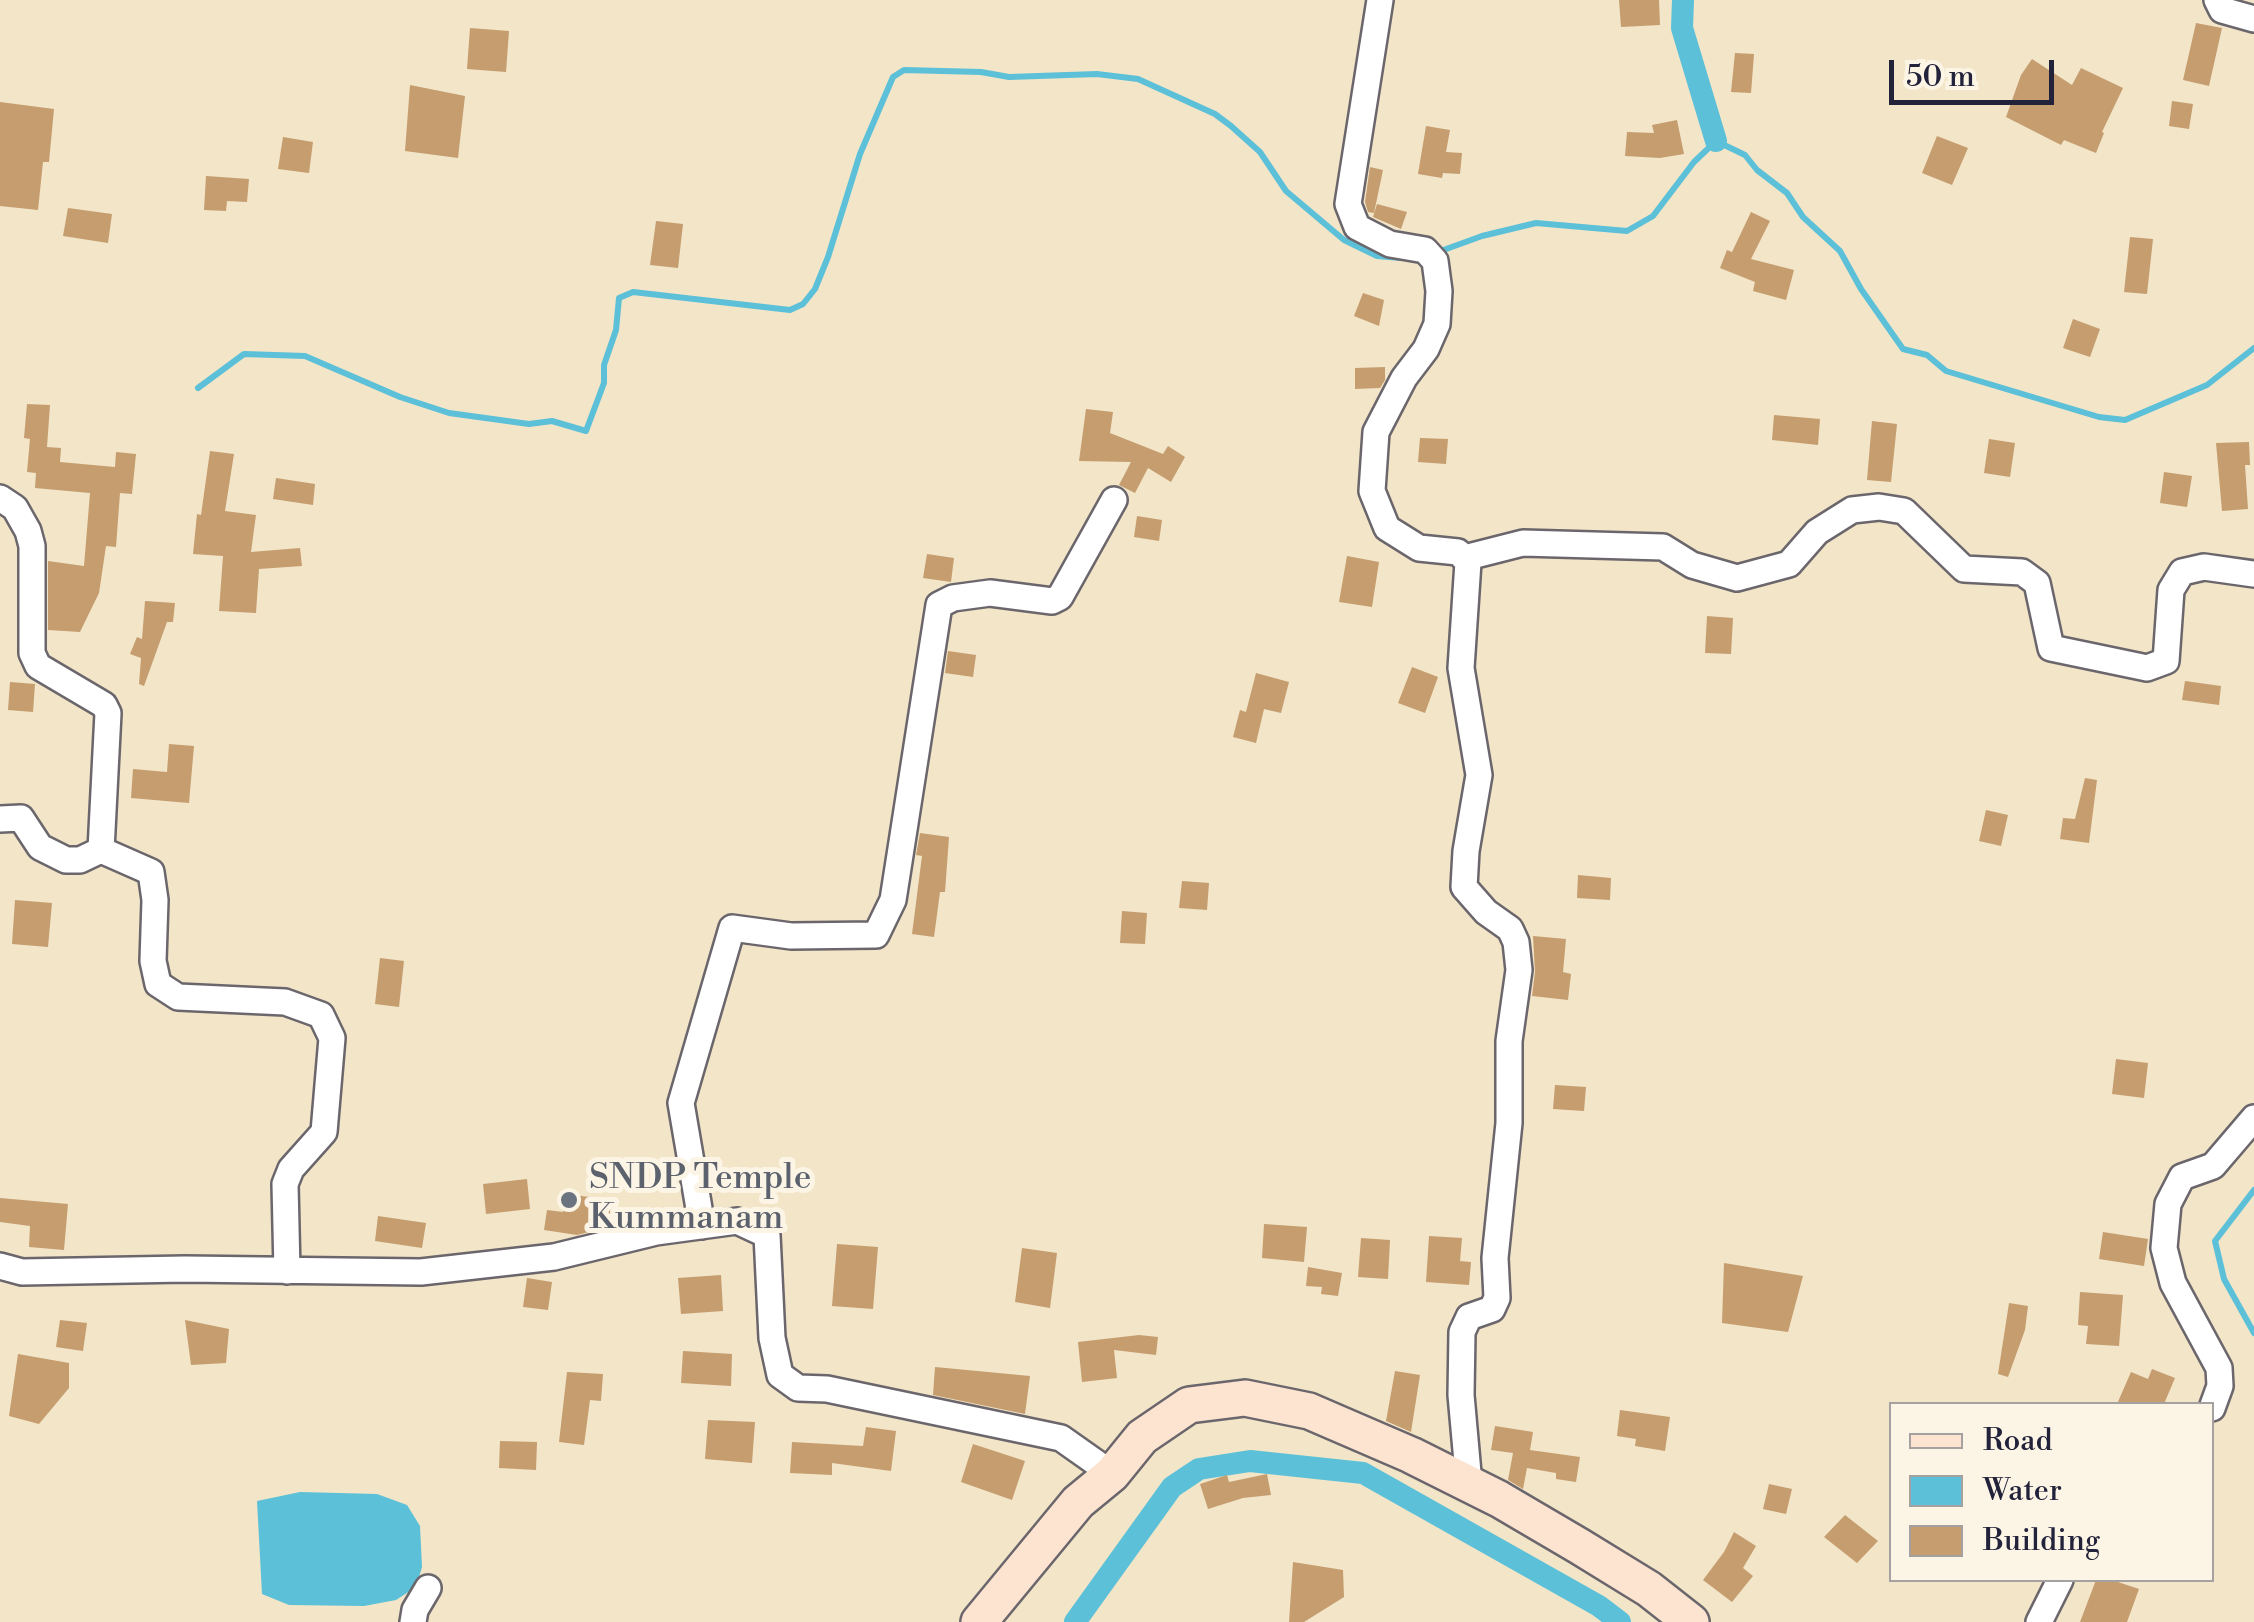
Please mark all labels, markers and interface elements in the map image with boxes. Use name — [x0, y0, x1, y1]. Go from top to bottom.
scale bar — [1894, 40, 2059, 102]
text: 50 m — [1906, 58, 1975, 96]
place label: SNDP Temple Kummanam — [589, 1159, 811, 1241]
marker: SNDP Temple Kummanam — [558, 1189, 580, 1211]
legend — [1889, 1402, 2214, 1582]
text: Road — [1983, 1422, 2053, 1460]
text: Water — [1983, 1472, 2062, 1510]
text: Building — [1983, 1522, 2100, 1560]

